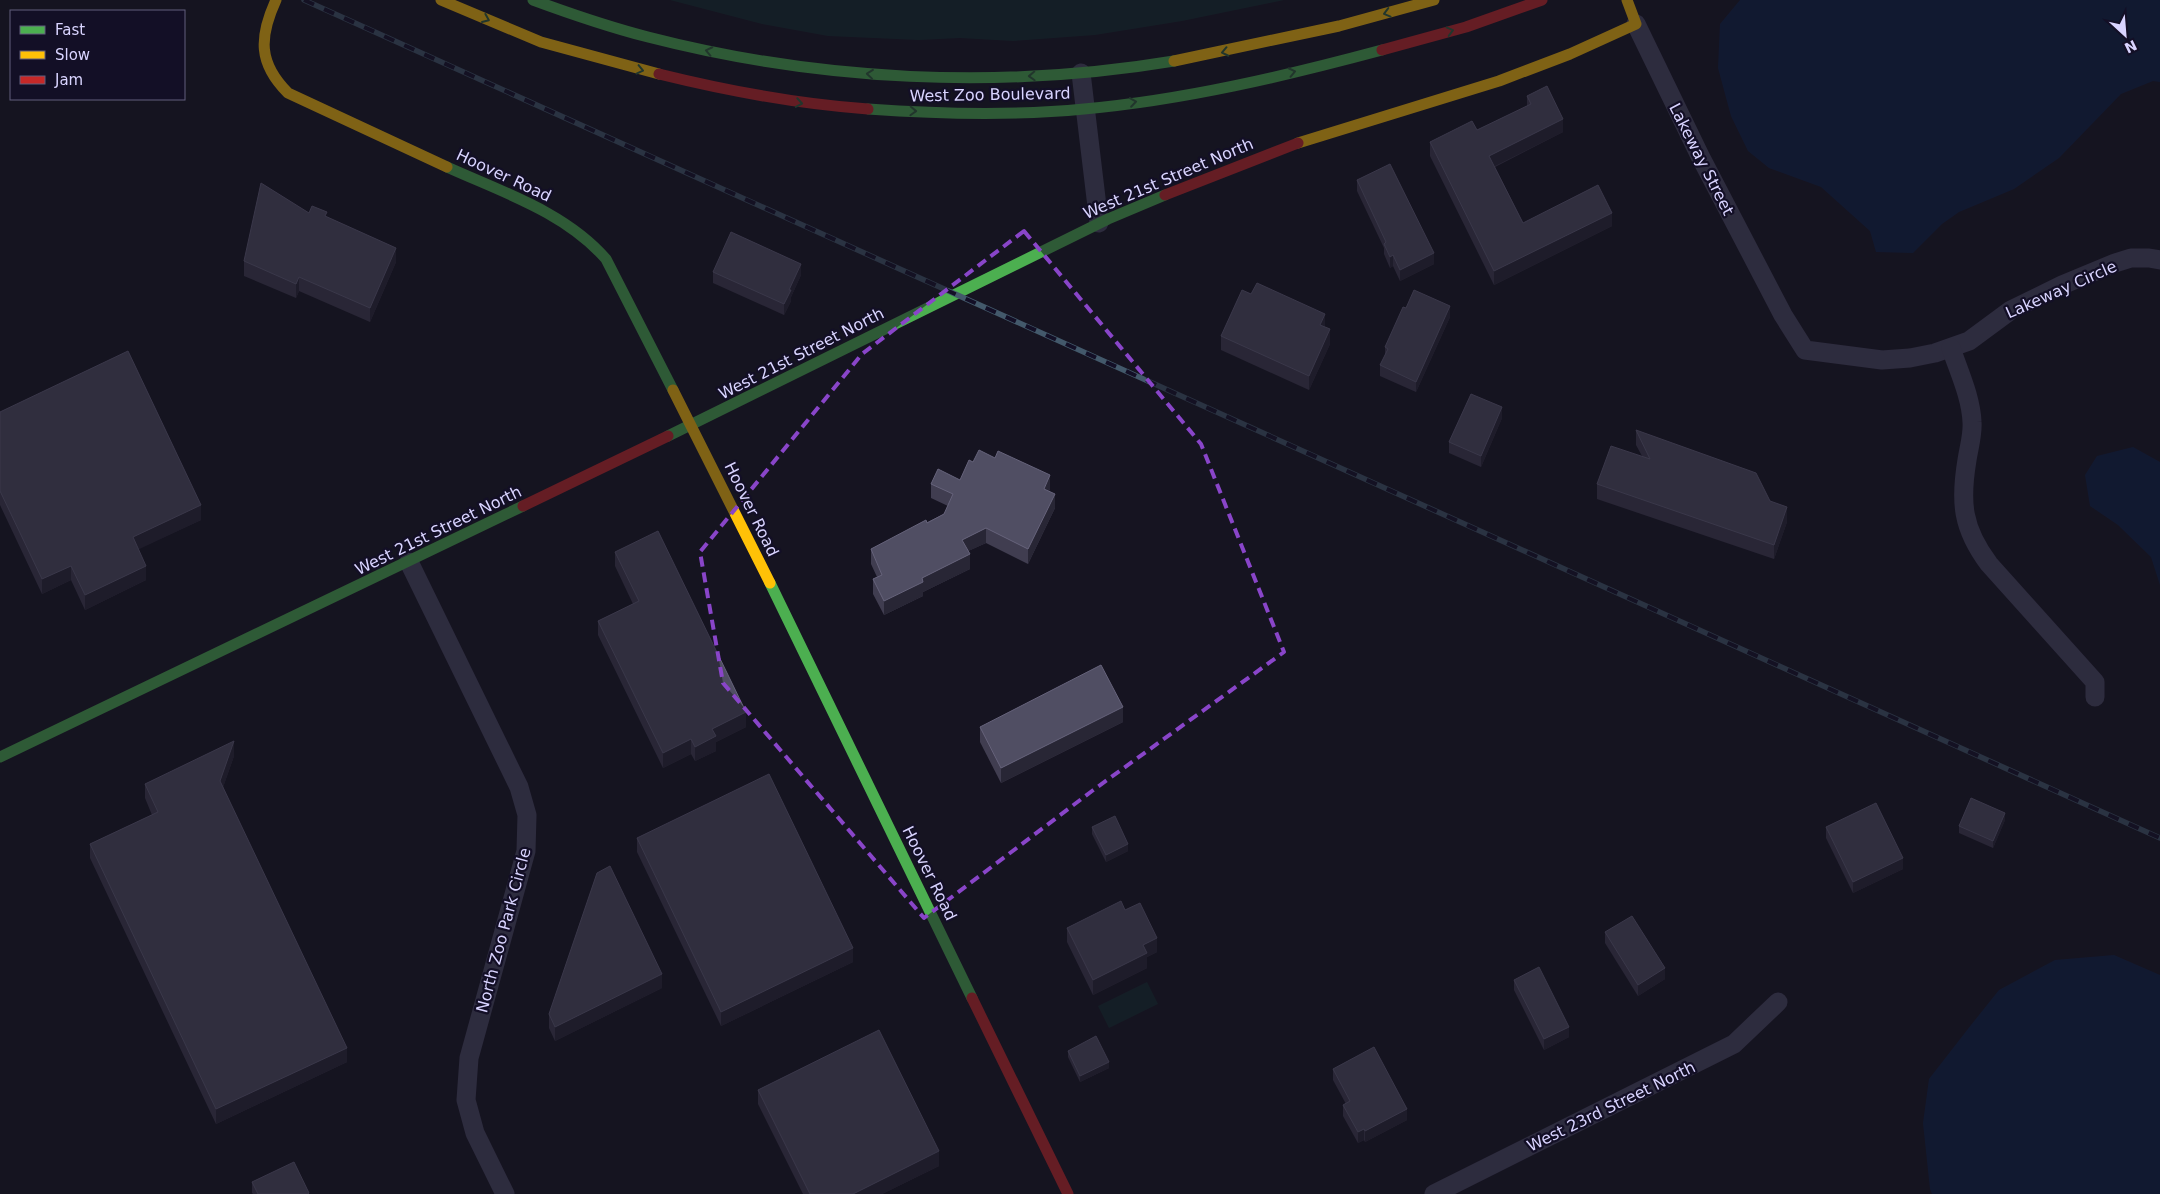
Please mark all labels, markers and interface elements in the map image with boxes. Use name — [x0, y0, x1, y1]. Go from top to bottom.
one-way arrow — [1382, 7, 1391, 18]
legend — [10, 10, 185, 100]
north arrow — [2100, 10, 2150, 60]
one-way arrow — [481, 12, 490, 23]
text: Fast — [55, 21, 85, 39]
one-way arrow — [1445, 26, 1454, 37]
text: N — [2122, 37, 2139, 56]
text: Slow — [55, 46, 90, 64]
one-way arrow — [705, 46, 714, 56]
one-way arrow — [1220, 46, 1229, 57]
one-way arrow — [636, 65, 645, 75]
one-way arrow — [1288, 67, 1297, 78]
one-way arrow — [865, 69, 873, 80]
text: Jam — [54, 71, 83, 89]
one-way arrow — [1028, 71, 1036, 81]
street label: West Zoo Boulevard — [909, 84, 1071, 105]
one-way arrow — [795, 97, 804, 107]
one-way arrow — [1129, 97, 1137, 108]
street label: Lakeway Street — [1665, 100, 1738, 218]
one-way arrow — [910, 106, 918, 117]
street label: West 21st Street North — [1080, 134, 1256, 223]
street label: Hoover Road — [453, 145, 554, 206]
street label: Lakeway Circle — [2003, 256, 2120, 322]
street label: West 21st Street North — [715, 303, 887, 403]
street label: Hoover Road — [720, 459, 783, 560]
street label: West 21st Street North — [352, 482, 525, 579]
street label: Hoover Road — [898, 823, 961, 924]
street label: North Zoo Park Circle — [472, 846, 535, 1015]
street label: West 23rd Street North — [1524, 1057, 1698, 1155]

